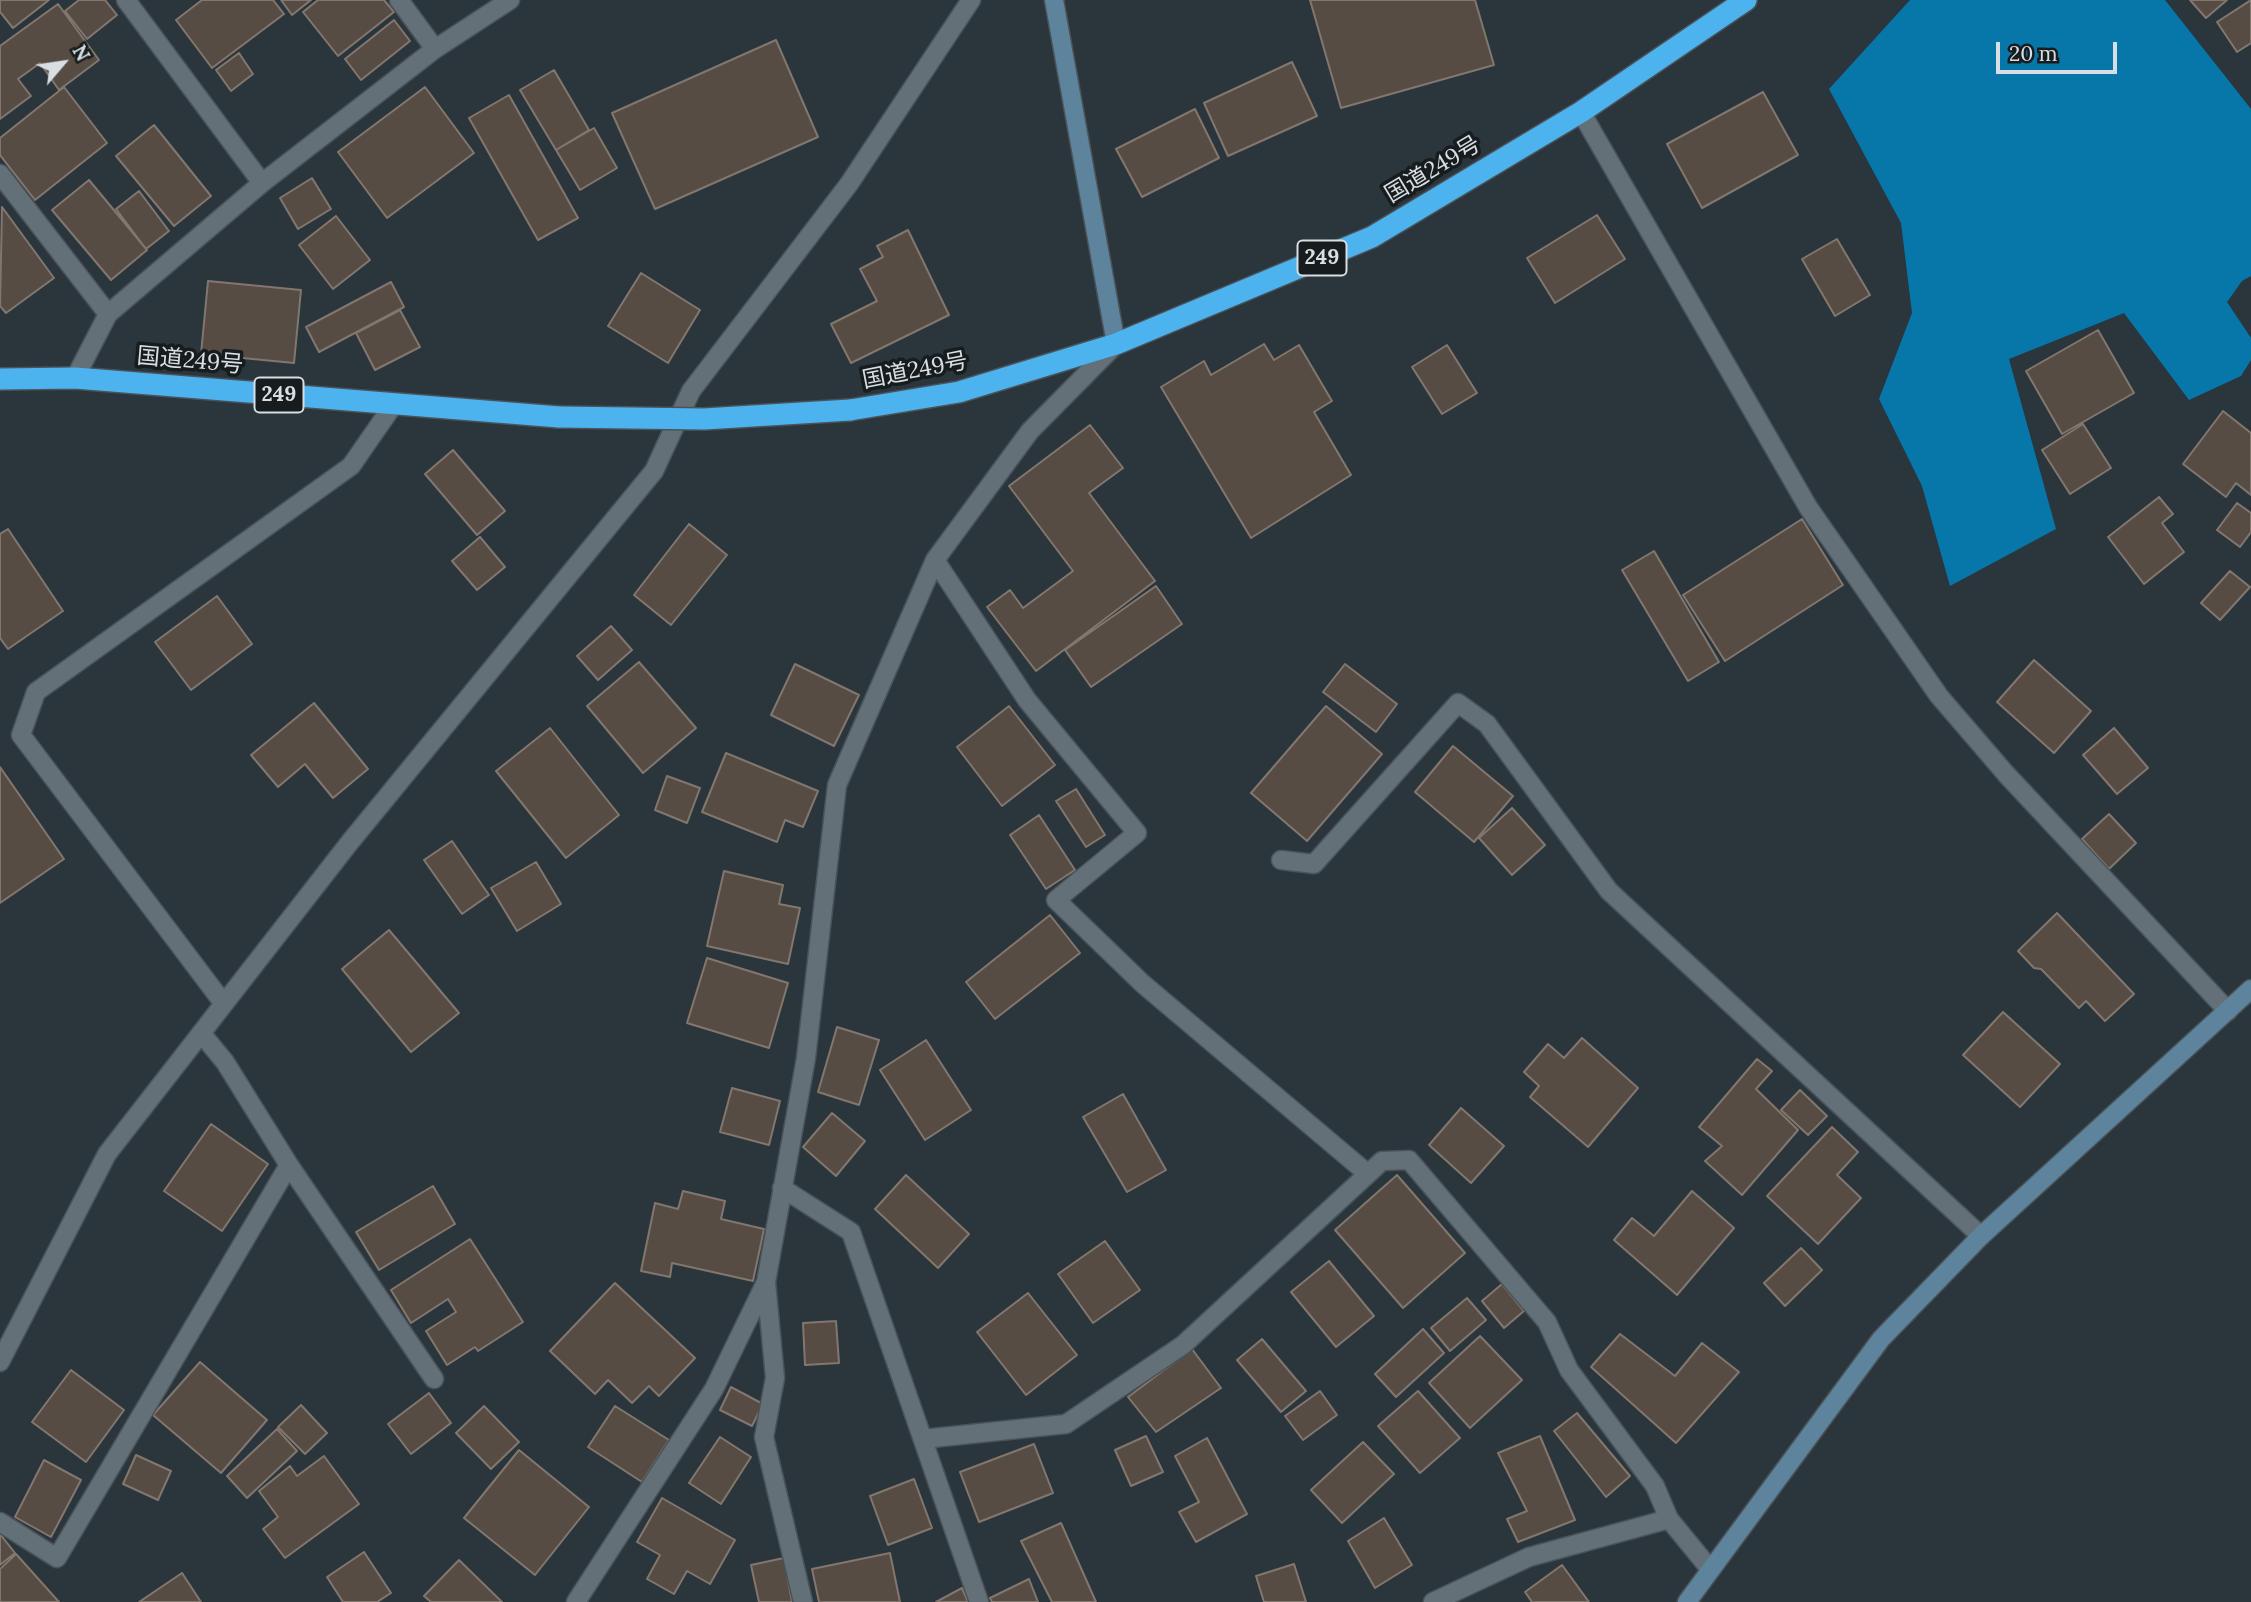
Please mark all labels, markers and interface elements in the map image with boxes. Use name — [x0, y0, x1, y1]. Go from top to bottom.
north arrow — [28, 28, 98, 98]
scale bar — [1999, 28, 2120, 72]
text: 20 m — [2009, 40, 2058, 67]
text: N — [67, 41, 95, 65]
street label: 国道249号 — [1380, 131, 1486, 209]
road number: 249 — [1298, 240, 1346, 276]
street label: 国道249号 — [136, 343, 244, 379]
street label: 国道249号 — [860, 347, 970, 395]
road number: 249 — [254, 378, 304, 412]

